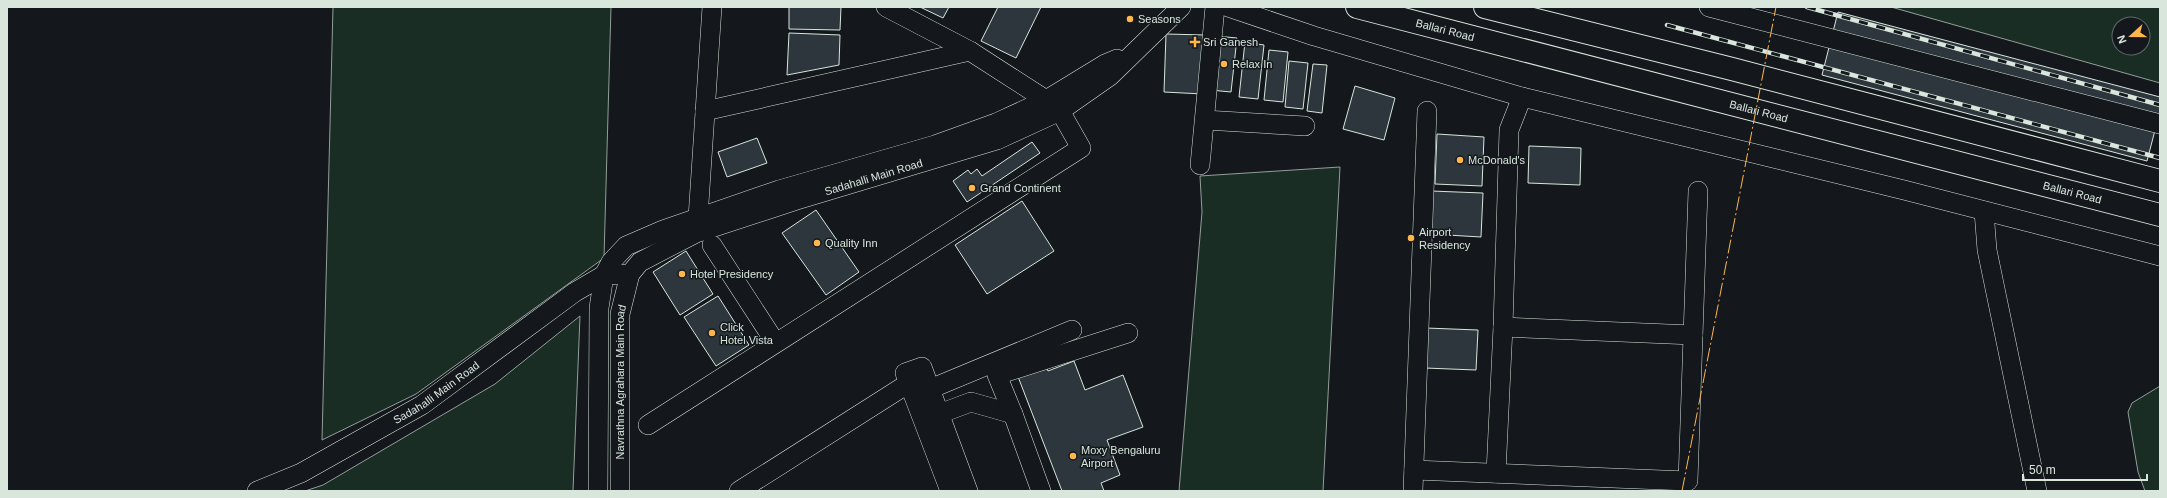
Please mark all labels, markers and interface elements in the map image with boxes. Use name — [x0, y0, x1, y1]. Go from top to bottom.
place label: Seasons — [1138, 13, 1181, 25]
marker: Seasons — [1125, 14, 1135, 24]
street label: Ballari Road — [1415, 16, 1476, 43]
north arrow — [2111, 16, 2151, 56]
text: N — [2115, 34, 2129, 45]
place label: Sri Ganesh — [1203, 36, 1258, 48]
marker: Sri Ganesh — [1190, 37, 1200, 47]
place label: Relax In — [1232, 58, 1272, 70]
marker: Relax In — [1219, 59, 1229, 69]
street label: Ballari Road — [1728, 98, 1789, 124]
place label: McDonald's — [1468, 154, 1526, 166]
marker: McDonald's — [1455, 155, 1465, 165]
street label: Sadahalli Main Road — [823, 157, 924, 197]
street label: Ballari Road — [2042, 179, 2103, 206]
place label: Grand Continent — [980, 182, 1061, 194]
marker: Grand Continent — [967, 183, 977, 193]
place label: Airport Residency — [1419, 226, 1471, 251]
marker: Airport Residency — [1406, 233, 1416, 243]
place label: Quality Inn — [825, 237, 878, 249]
marker: Quality Inn — [812, 238, 822, 248]
place label: Hotel Presidency — [690, 268, 774, 280]
marker: Hotel Presidency — [677, 269, 687, 279]
street label: Navrathna Agrahara Main Road — [614, 303, 628, 459]
place label: Click Hotel Vista — [720, 321, 774, 346]
marker: Click Hotel Vista — [707, 328, 717, 338]
street label: Sadahalli Main Road — [391, 359, 481, 426]
place label: Moxy Bengaluru Airport — [1081, 444, 1161, 469]
marker: Moxy Bengaluru Airport — [1068, 451, 1078, 461]
scale bar — [2023, 456, 2147, 482]
text: 50 m — [2029, 463, 2056, 477]

